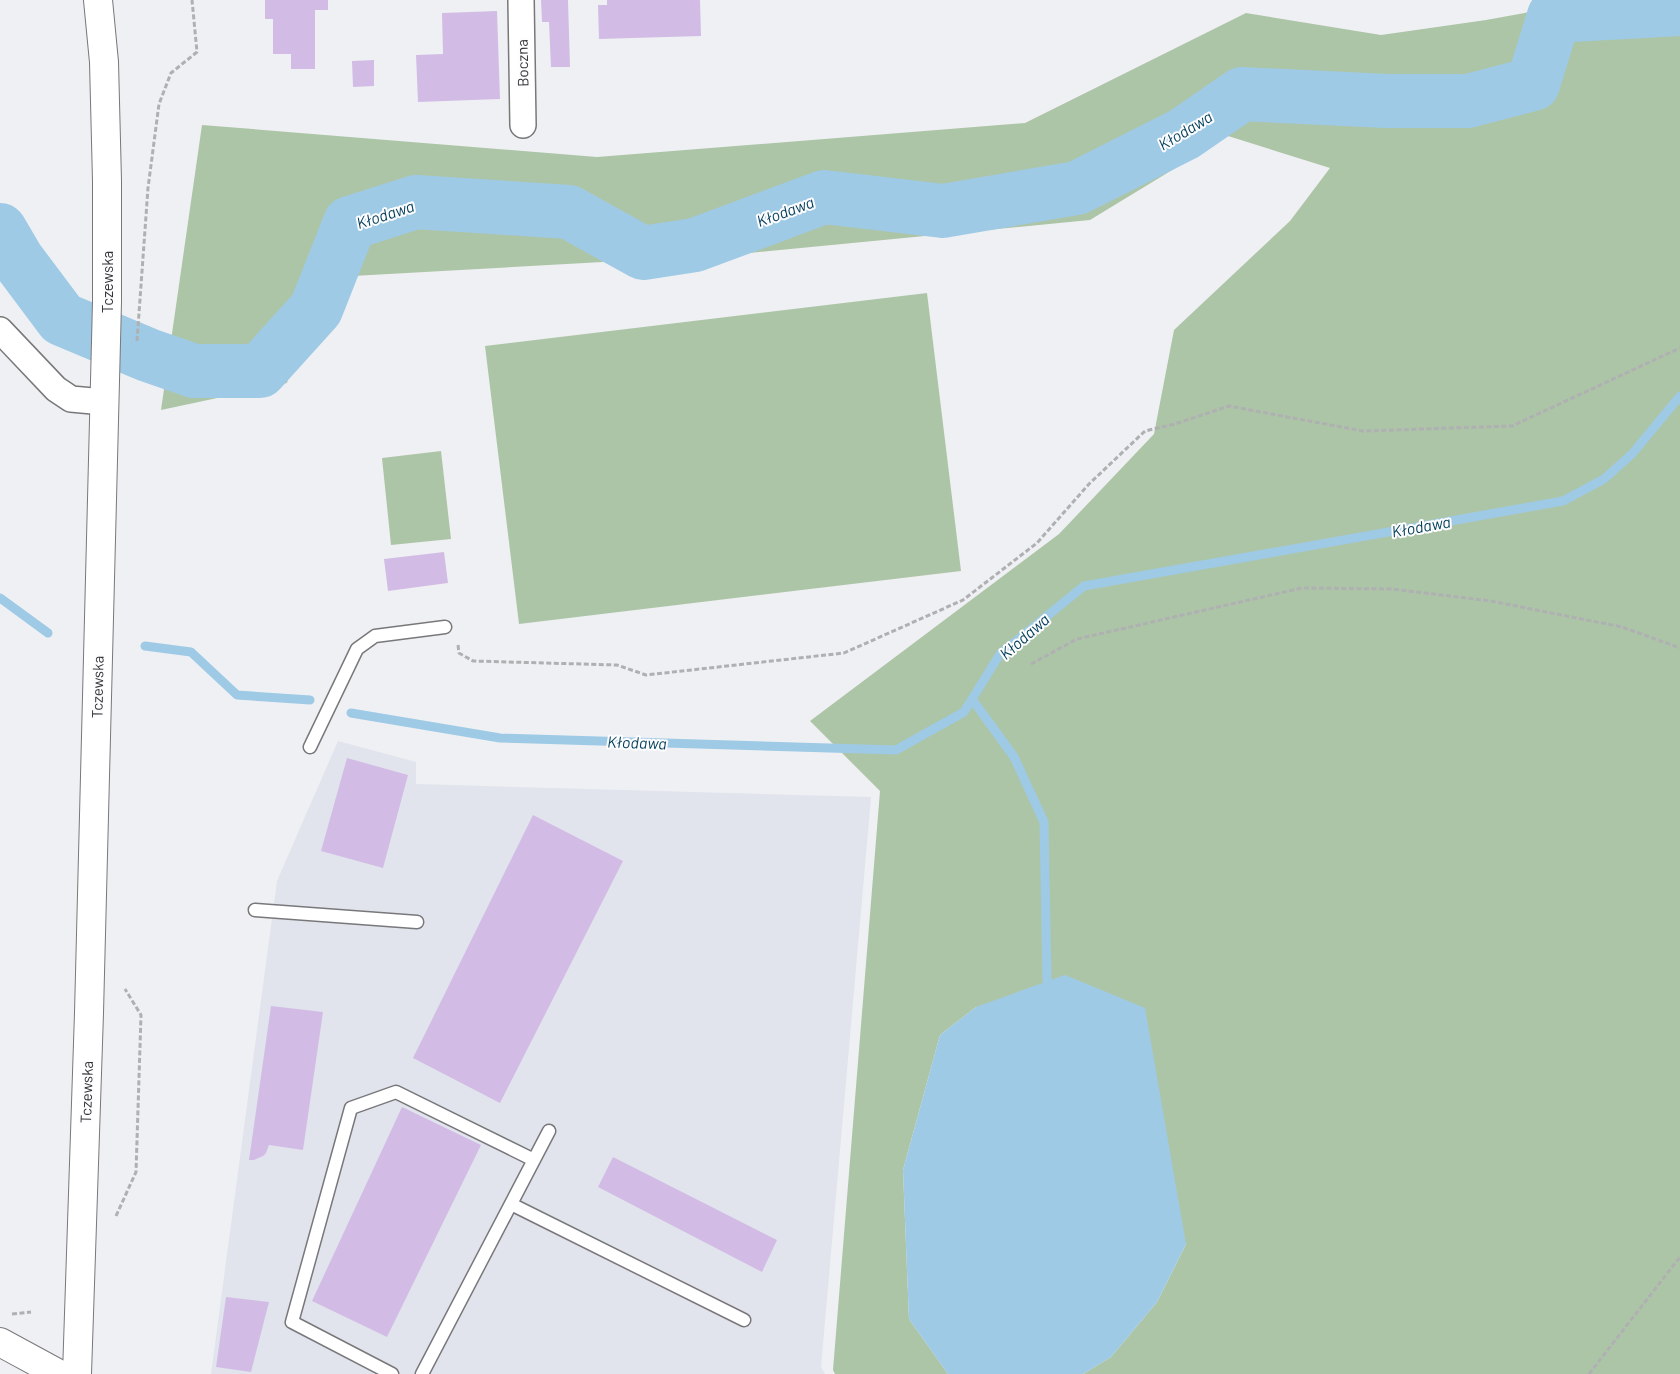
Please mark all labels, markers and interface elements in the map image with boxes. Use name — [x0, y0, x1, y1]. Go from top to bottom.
street label: Boczna — [513, 39, 531, 87]
water label: Kłodawa — [1155, 107, 1215, 153]
water label: Kłodawa — [754, 192, 816, 230]
water label: Kłodawa — [354, 196, 416, 232]
street label: Tczewska — [98, 251, 116, 313]
water label: Kłodawa — [1390, 511, 1452, 541]
water label: Kłodawa — [995, 609, 1053, 663]
street label: Tczewska — [87, 656, 107, 718]
water label: Kłodawa — [607, 731, 667, 753]
street label: Tczewska — [76, 1060, 96, 1124]

